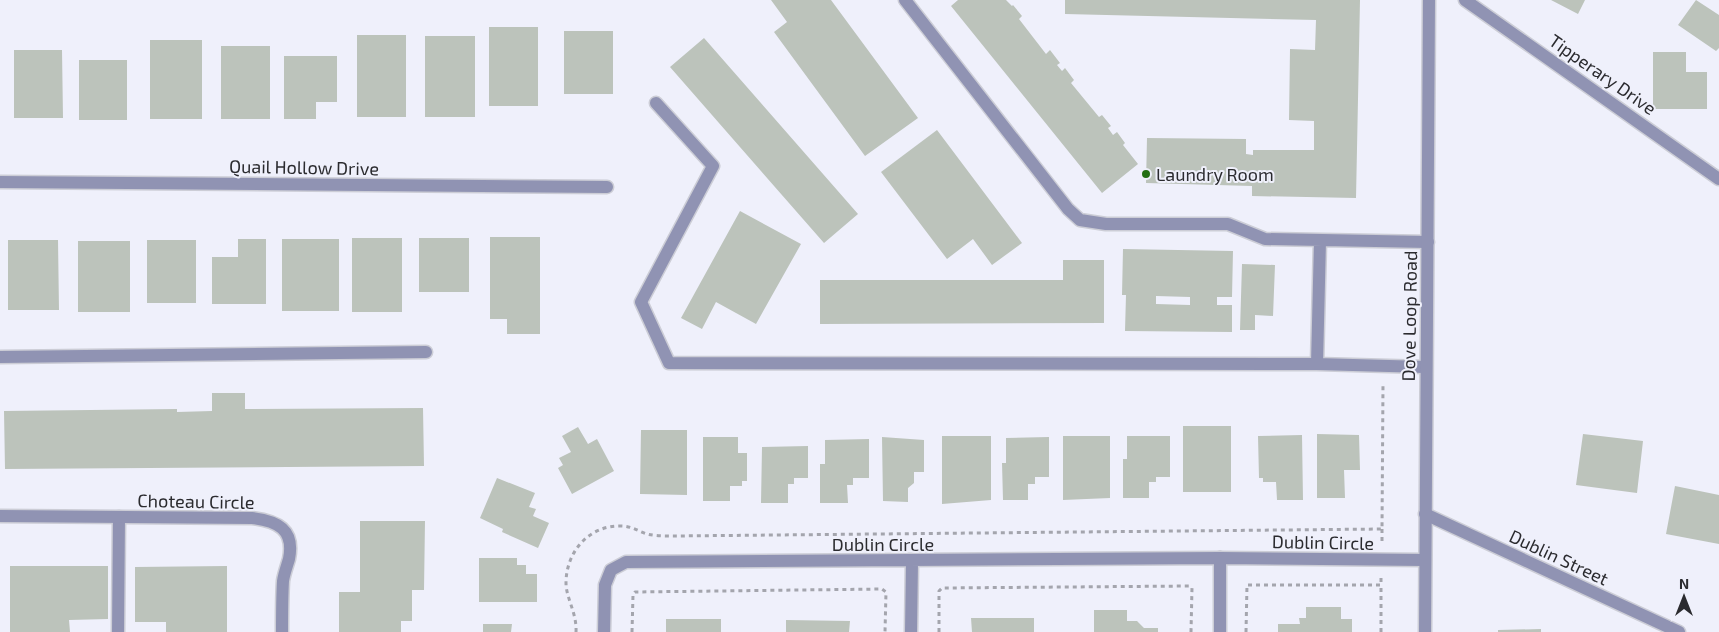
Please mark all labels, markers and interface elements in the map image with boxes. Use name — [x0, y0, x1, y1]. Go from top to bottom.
street label: Tipperary Drive — [1545, 29, 1661, 119]
street label: Quail Hollow Drive — [229, 155, 379, 179]
place label: Laundry Room — [1156, 163, 1274, 185]
marker: Laundry Room — [1140, 168, 1152, 180]
street label: Dove Loop Road — [1397, 250, 1421, 382]
street label: Choteau Circle — [137, 489, 255, 513]
street label: Dublin Street — [1506, 524, 1612, 590]
street label: Dublin Circle — [1272, 530, 1374, 554]
street label: Dublin Circle — [832, 533, 934, 555]
north arrow — [1659, 572, 1709, 622]
text: N — [1679, 575, 1689, 592]

